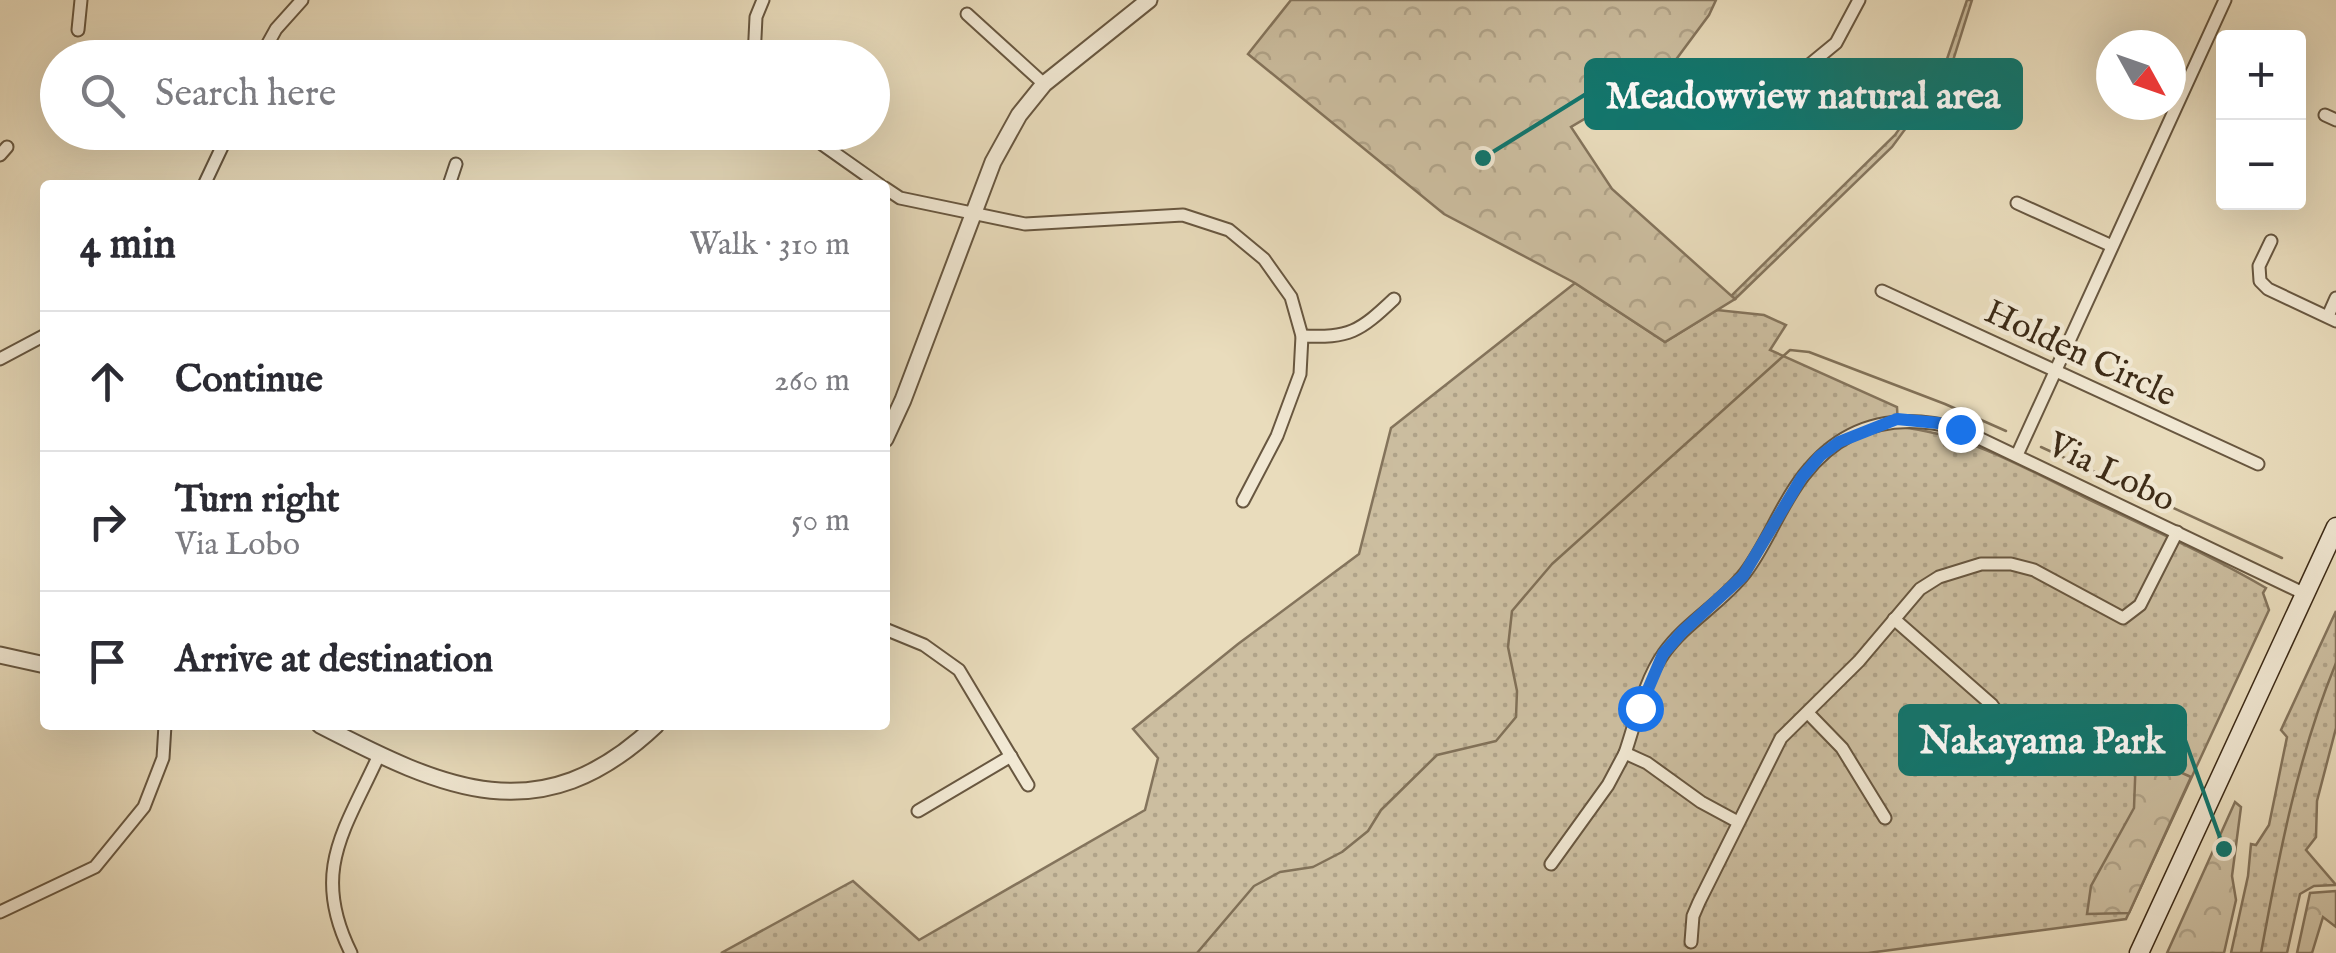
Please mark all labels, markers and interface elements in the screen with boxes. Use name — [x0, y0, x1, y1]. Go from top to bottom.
north arrow — [2096, 30, 2186, 120]
map controls — [2216, 30, 2306, 210]
button: + — [2216, 30, 2306, 120]
search box — [40, 40, 890, 150]
callout: Meadowview natural area — [1586, 60, 2021, 128]
icon: search — [75, 68, 130, 123]
text: Search here — [155, 71, 336, 119]
text: Meadowview natural area — [1606, 74, 2001, 122]
button: − — [2216, 120, 2306, 210]
text: 4 min — [80, 219, 176, 272]
text: Walk · 310 m — [690, 225, 850, 266]
street label: Holden Circle — [1977, 290, 2183, 418]
icon: ahead — [80, 354, 135, 409]
text: Continue — [175, 357, 323, 405]
text: 260 m — [774, 361, 850, 402]
route end — [1938, 407, 1984, 453]
street label: Via Lobo — [2039, 423, 2182, 523]
text: Turn right — [175, 477, 339, 525]
icon: right — [80, 494, 135, 549]
text: 50 m — [791, 501, 850, 542]
text: Via Lobo — [175, 525, 300, 566]
icon: arrive — [80, 634, 135, 689]
text: Arrive at destination — [175, 637, 493, 685]
route start — [1618, 686, 1664, 732]
callout: Nakayama Park — [1900, 706, 2185, 774]
text: Nakayama Park — [1918, 719, 2167, 767]

